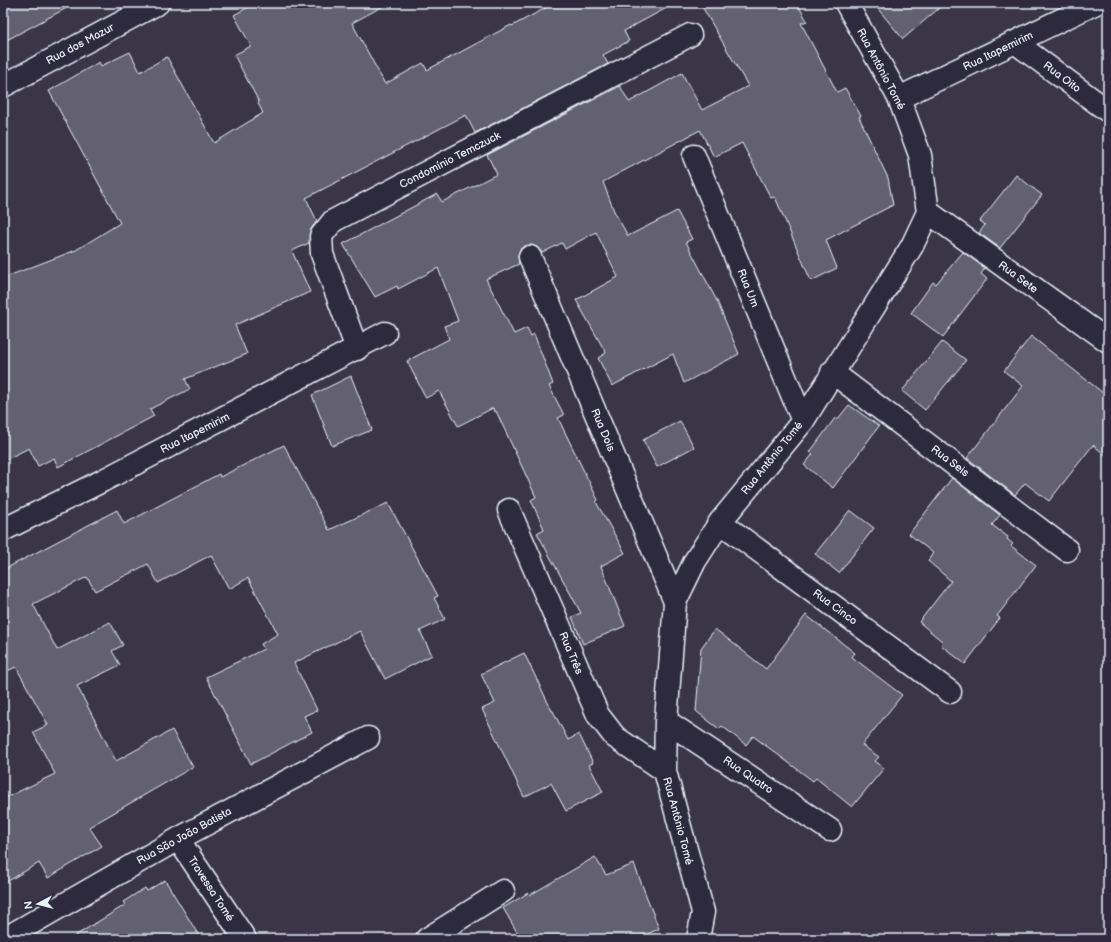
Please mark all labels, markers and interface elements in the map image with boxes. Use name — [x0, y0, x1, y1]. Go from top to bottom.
street label: Rua dos Mazur — [44, 20, 117, 67]
street label: Rua Antônio Tomé — [854, 26, 908, 112]
street label: Rua Itapemirim — [961, 28, 1035, 74]
street label: Rua Oito — [1041, 59, 1083, 95]
street label: Condomínio Temczuck — [397, 129, 503, 191]
street label: Rua Sete — [996, 258, 1041, 296]
street label: Rua Um — [734, 267, 762, 309]
street label: Rua Dois — [588, 407, 618, 454]
street label: Rua Itapemirim — [158, 410, 232, 456]
street label: Rua Antônio Tomé — [738, 418, 806, 497]
street label: Rua Seis — [928, 443, 972, 480]
street label: Rua Cinco — [810, 587, 860, 627]
street label: Rua Três — [556, 630, 586, 677]
street label: Rua Quatro — [721, 754, 775, 796]
street label: Rua Antônio Tomé — [660, 776, 696, 867]
street label: Rua São João Batista — [134, 805, 234, 867]
street label: Travessa Tomé — [185, 854, 237, 924]
north arrow — [18, 884, 58, 924]
text: N — [22, 900, 36, 910]

